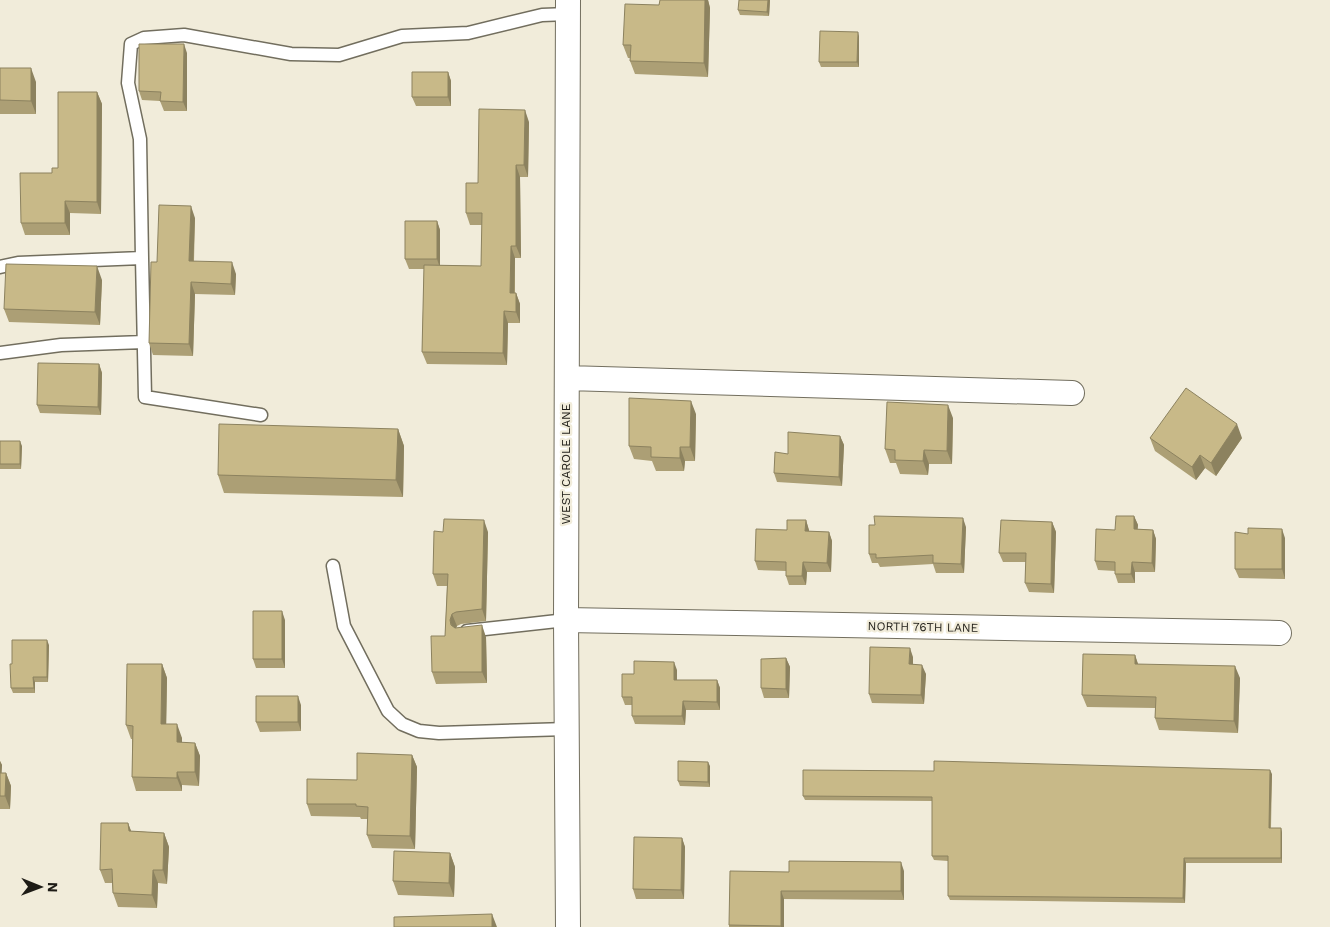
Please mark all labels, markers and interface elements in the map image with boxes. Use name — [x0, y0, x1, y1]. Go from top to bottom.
street label: WEST CAROLE LANE — [559, 403, 573, 525]
street label: NORTH 76TH LANE — [868, 619, 979, 635]
north arrow — [15, 862, 65, 912]
text: N — [45, 882, 61, 893]

